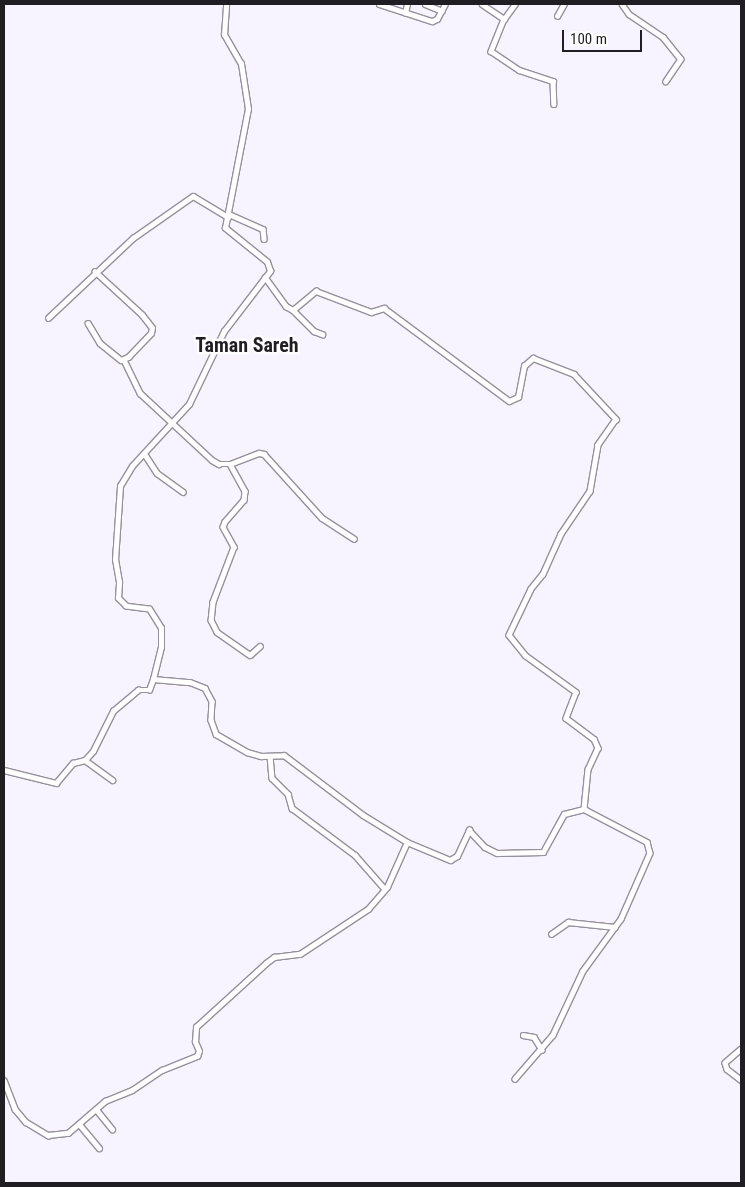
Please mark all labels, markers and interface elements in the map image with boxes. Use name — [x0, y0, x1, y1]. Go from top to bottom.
scale bar — [565, 20, 645, 52]
text: 100 m — [570, 30, 607, 48]
district label: Taman Sareh — [195, 333, 299, 357]

